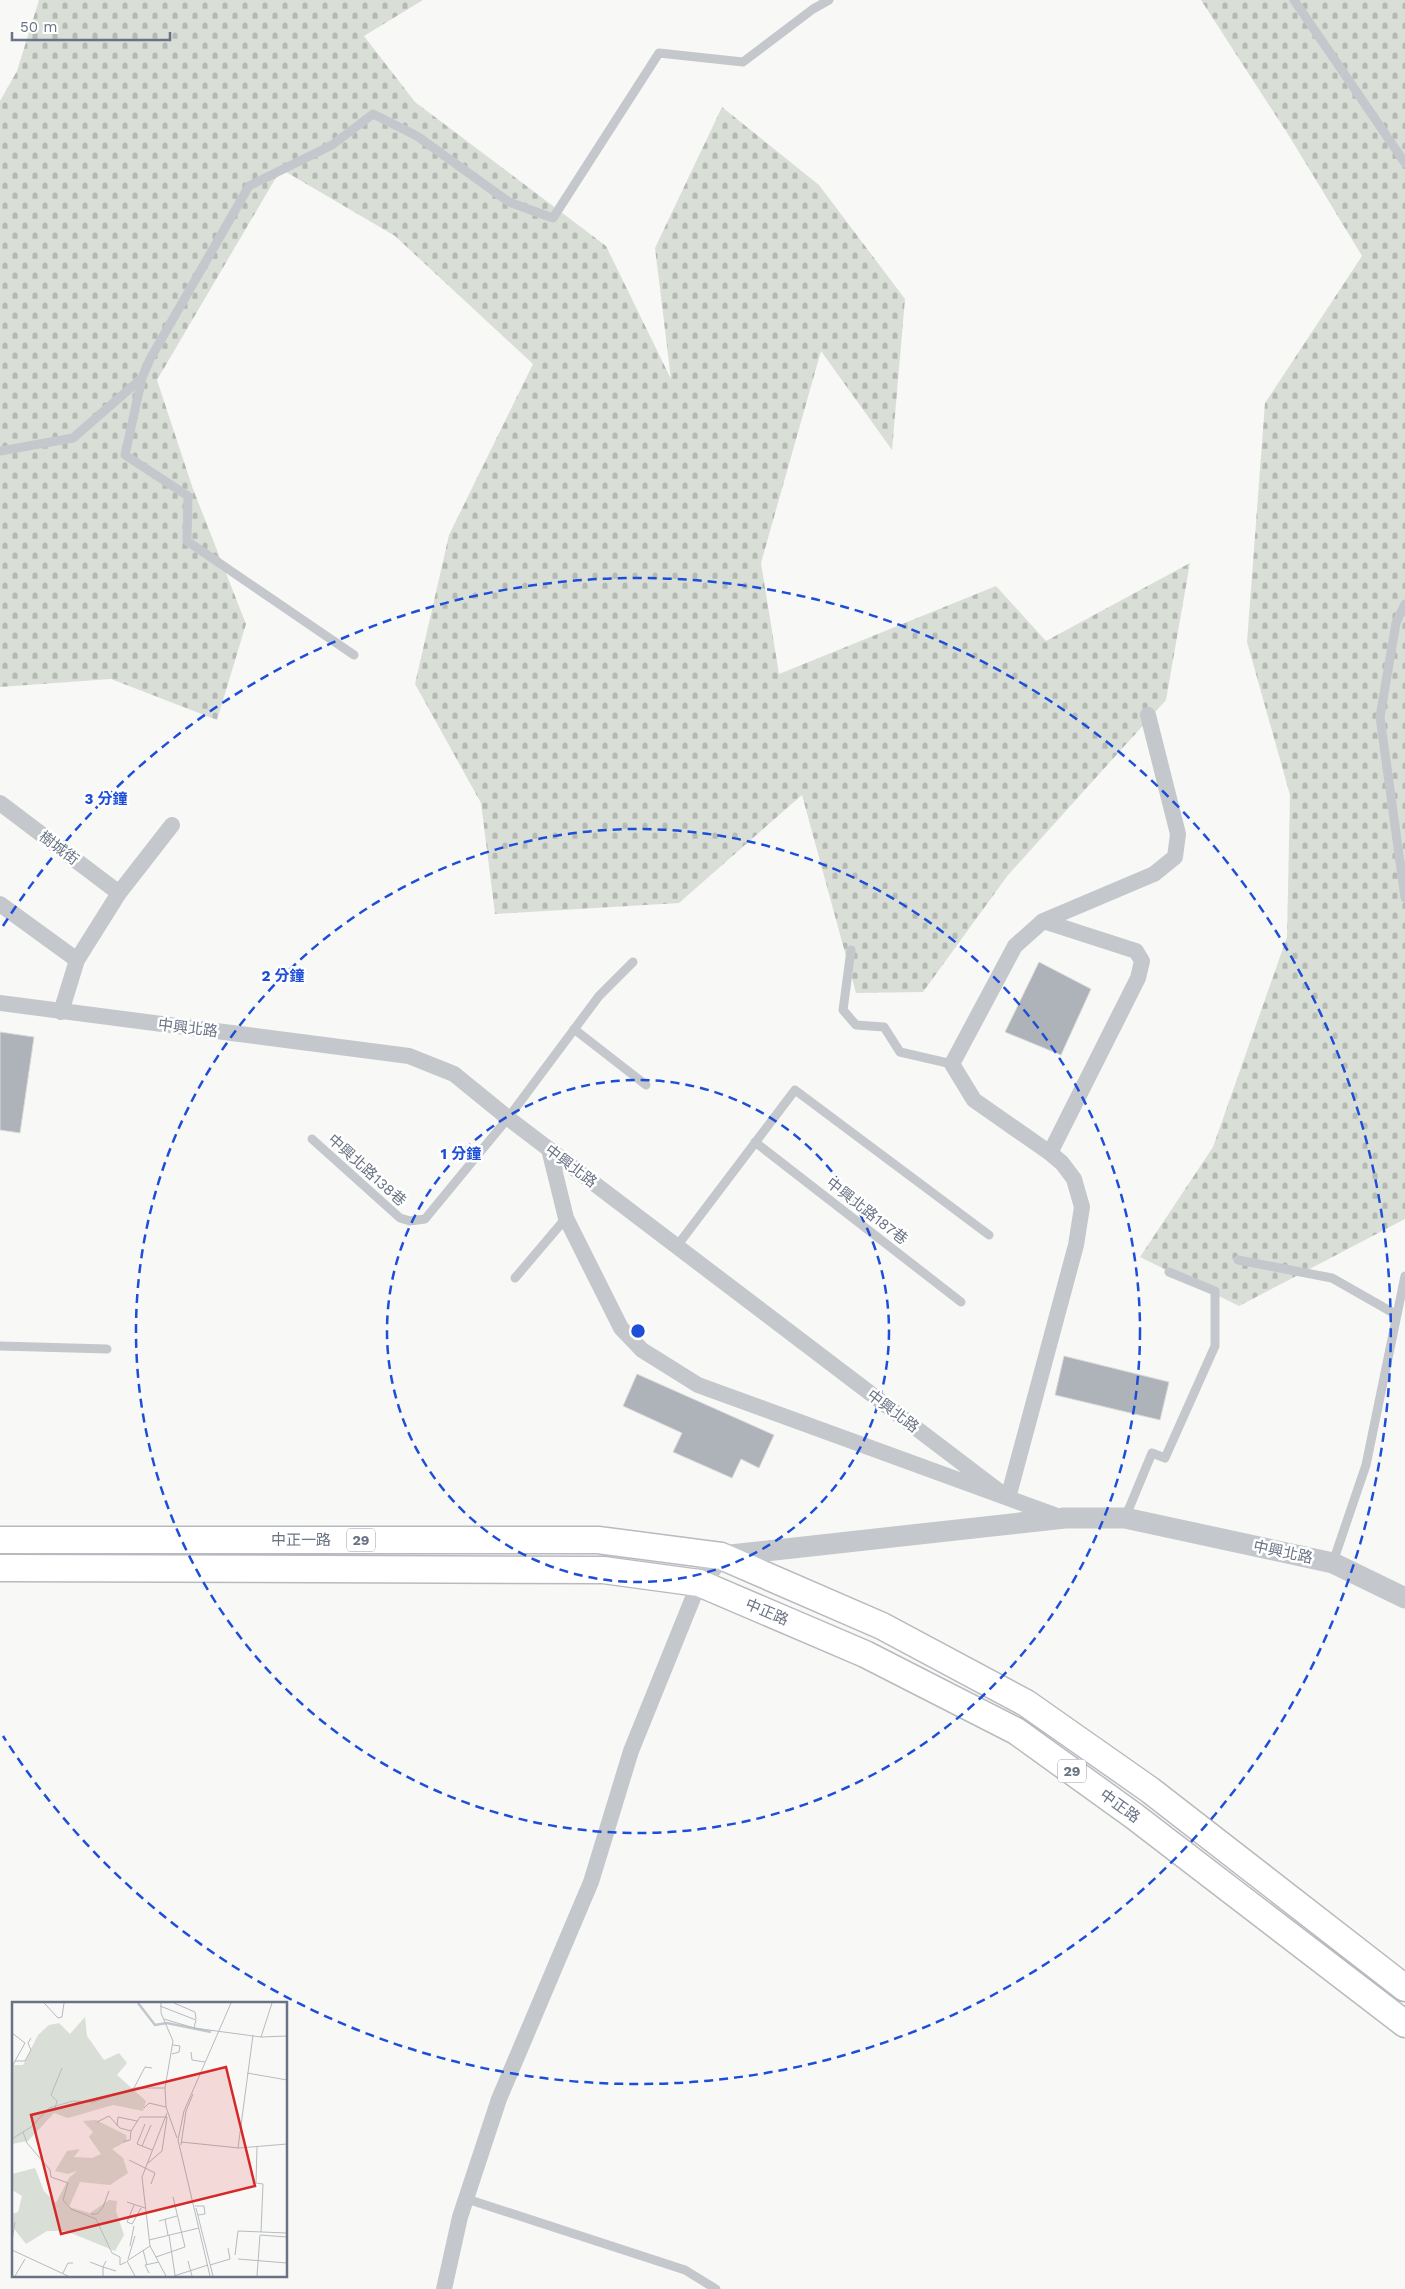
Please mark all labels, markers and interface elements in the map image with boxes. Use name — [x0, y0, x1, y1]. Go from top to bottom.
scale bar — [12, 10, 170, 42]
text: 50 m — [20, 18, 57, 36]
text: 3 分鐘 — [84, 790, 128, 808]
street label: 樹城街 — [36, 827, 82, 869]
text: 2 分鐘 — [261, 967, 305, 985]
street label: 中興北路 — [157, 1015, 219, 1041]
street label: 中興北路138巷 — [324, 1130, 410, 1210]
street label: 中興北路 — [542, 1141, 600, 1191]
text: 1 分鐘 — [441, 1145, 481, 1163]
street label: 中興北路187巷 — [823, 1174, 911, 1248]
centre of rings — [629, 1322, 647, 1340]
street label: 中興北路 — [864, 1386, 922, 1436]
road number: 29 — [347, 1528, 375, 1552]
street label: 中正一路 — [271, 1531, 331, 1549]
street label: 中興北路 — [1252, 1537, 1314, 1567]
street label: 中正路 — [743, 1595, 791, 1629]
road number: 29 — [1058, 1760, 1086, 1782]
street label: 中正路 — [1097, 1785, 1143, 1827]
inset map — [12, 2002, 288, 2276]

